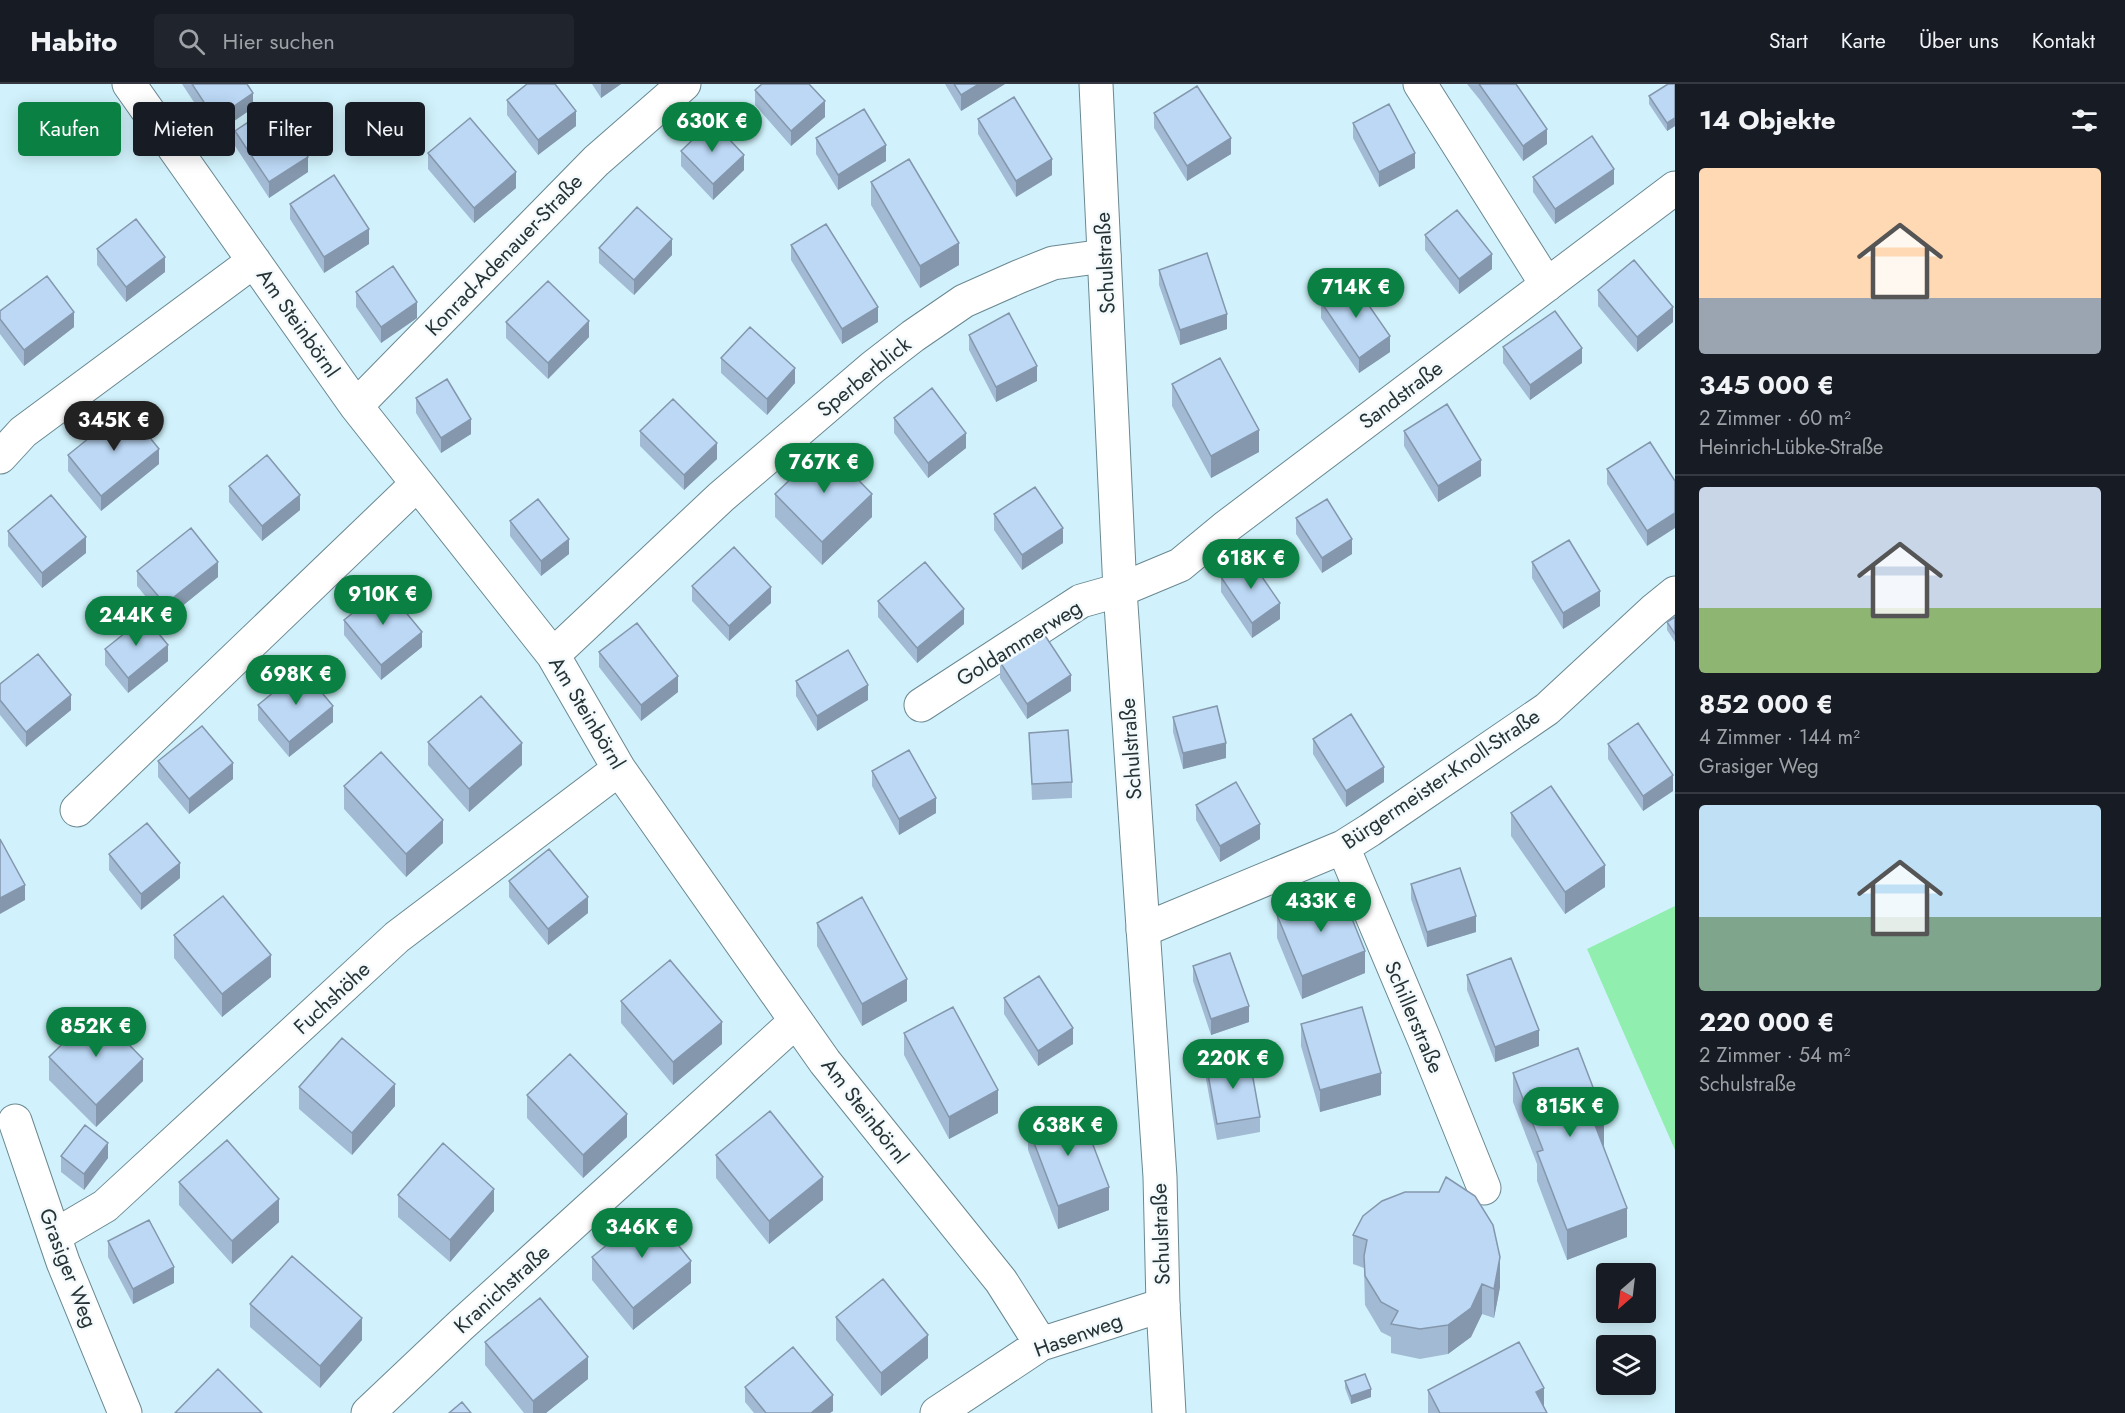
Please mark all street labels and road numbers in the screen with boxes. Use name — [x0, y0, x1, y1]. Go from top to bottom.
street label: Konrad-Adenauer-Straße — [418, 167, 590, 343]
street label: Schulstraße — [1087, 211, 1123, 315]
street label: Am Steinbörnl — [249, 262, 347, 384]
street label: Sperberblick — [811, 329, 918, 424]
street label: Sandstraße — [1353, 353, 1449, 436]
street label: Goldammerweg — [950, 592, 1088, 694]
street label: Am Steinbörnl — [541, 651, 633, 775]
street label: Schulstraße — [1112, 697, 1150, 801]
street label: Bürgermeister-Knoll-Straße — [1336, 701, 1546, 857]
street label: Fuchshöhe — [287, 955, 377, 1041]
street label: Schillerstraße — [1377, 956, 1451, 1078]
street label: Am Steinbörnl — [814, 1052, 916, 1170]
street label: Schulstraße — [1144, 1182, 1178, 1285]
street label: Grasiger Weg — [31, 1204, 105, 1332]
street label: Kranichstraße — [447, 1238, 557, 1340]
street label: Hasenweg — [1030, 1305, 1126, 1365]

